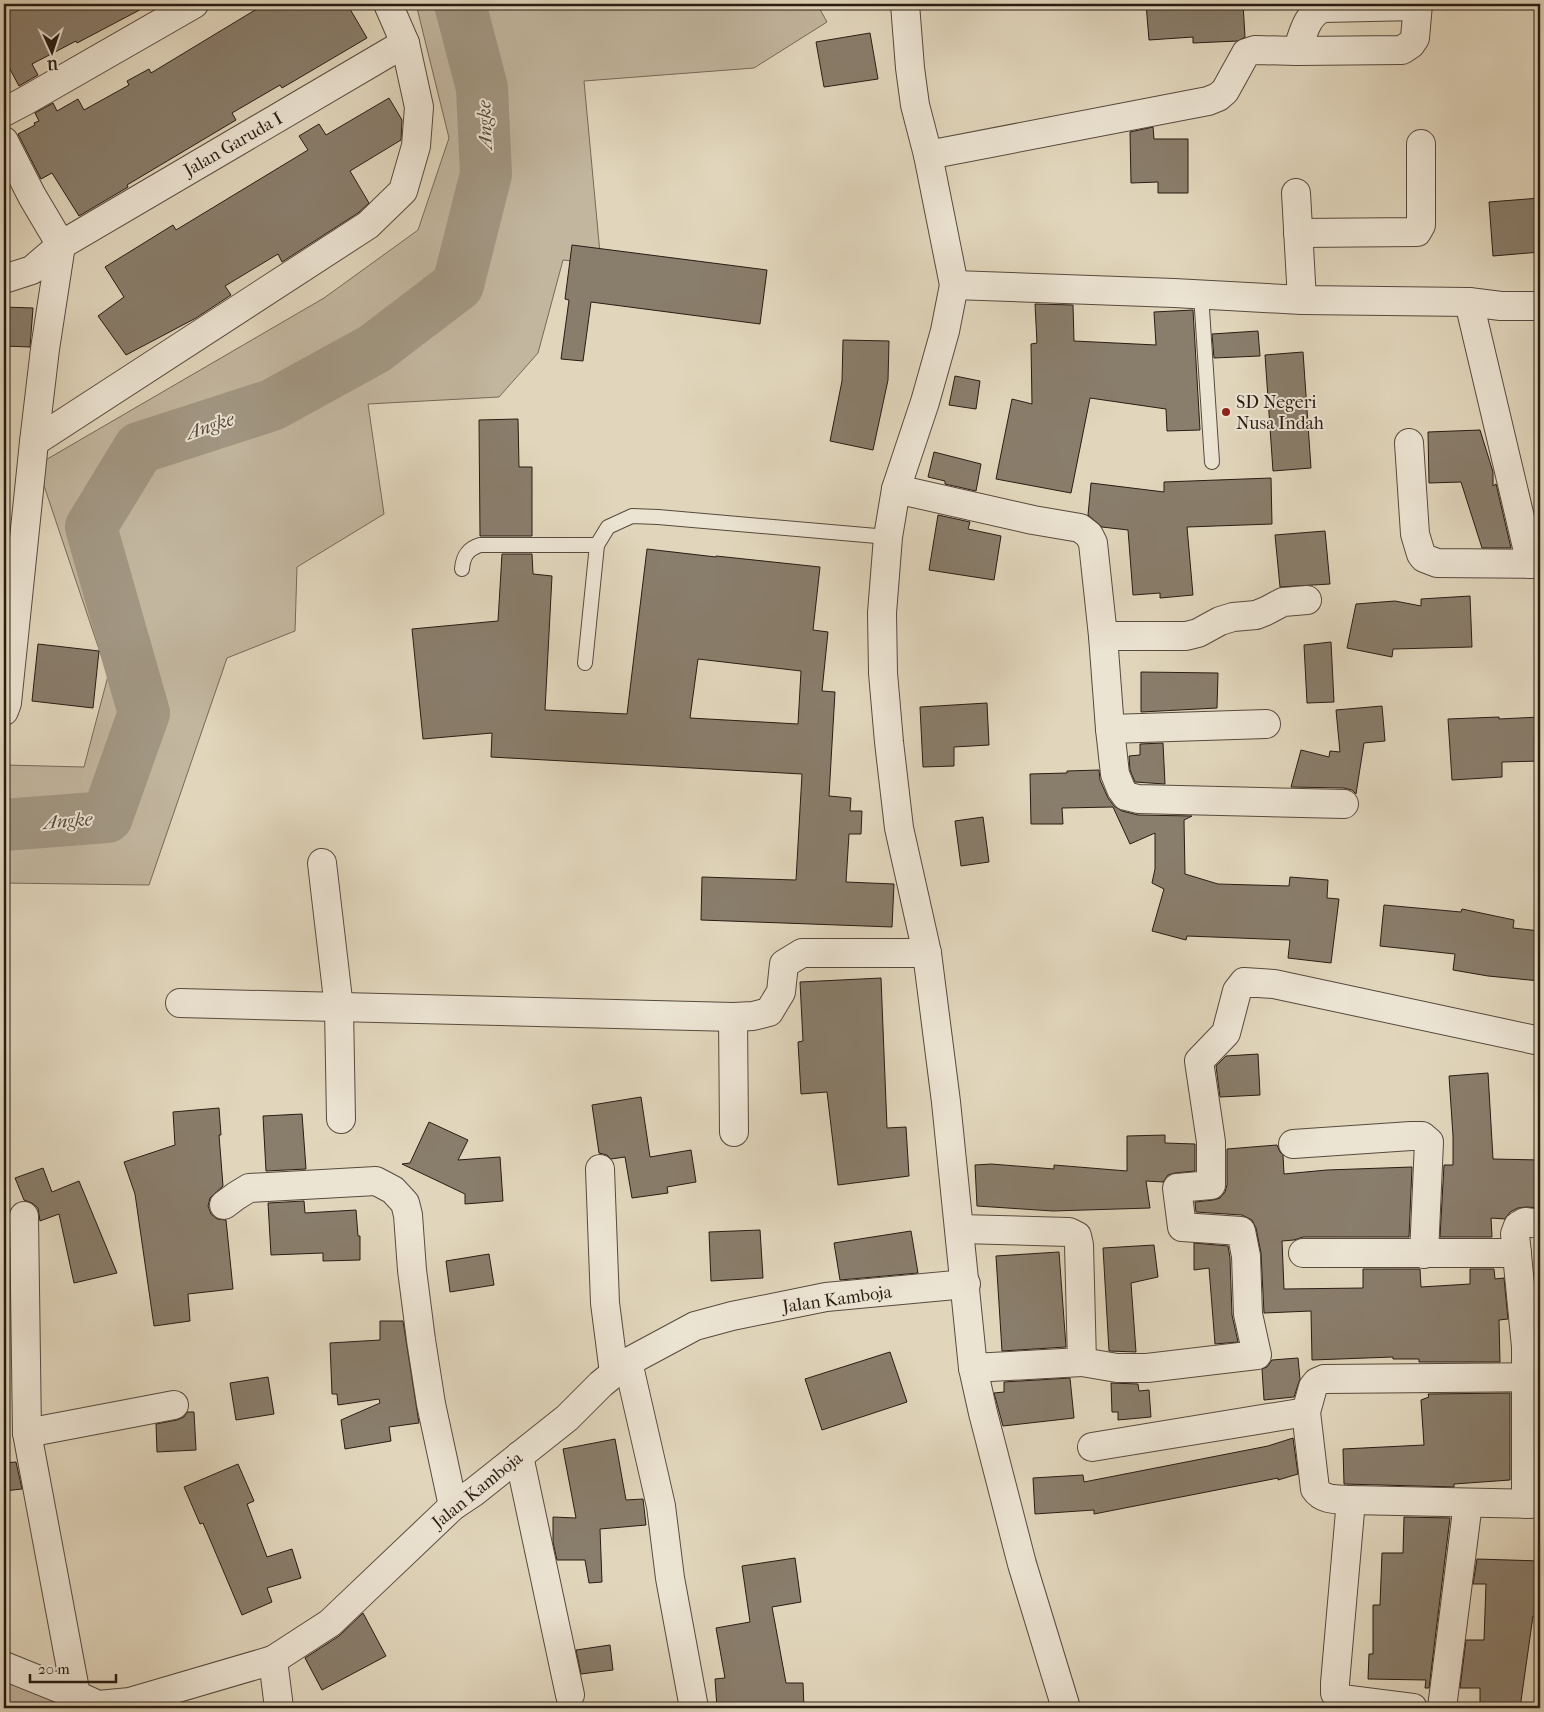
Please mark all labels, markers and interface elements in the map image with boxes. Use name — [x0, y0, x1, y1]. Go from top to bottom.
north arrow — [28, 28, 78, 78]
text: U — [47, 56, 60, 73]
water label: Angke — [473, 99, 497, 152]
street label: Jalan Garuda I — [179, 108, 286, 182]
place label: SD Negeri Nusa Indah — [1236, 392, 1324, 434]
marker: SD Negeri Nusa Indah — [1220, 406, 1232, 418]
water label: Angke — [182, 408, 238, 445]
water label: Angke — [41, 808, 94, 834]
street label: Jalan Kamboja — [779, 1281, 894, 1318]
street label: Jalan Kamboja — [426, 1447, 527, 1534]
scale bar — [30, 1652, 116, 1684]
text: 20 m — [38, 1660, 70, 1678]

